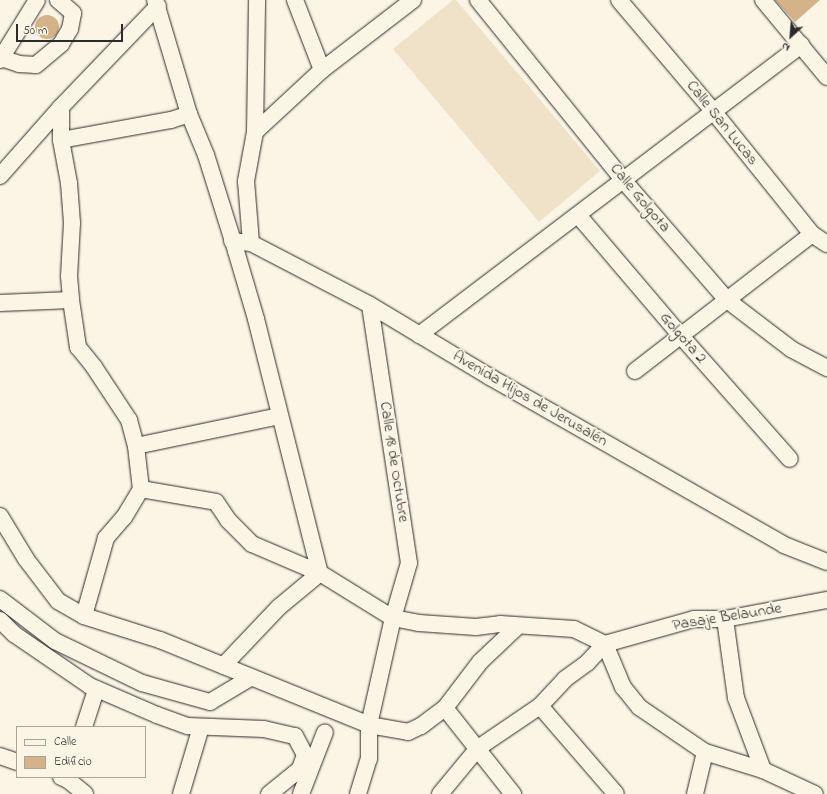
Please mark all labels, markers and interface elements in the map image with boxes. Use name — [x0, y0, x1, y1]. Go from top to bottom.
scale bar — [18, 16, 125, 42]
north arrow — [771, 16, 811, 56]
text: 50 m — [23, 22, 47, 40]
text: N — [779, 38, 793, 56]
street label: Calle San Lucas — [682, 77, 762, 169]
street label: Calle Golgota — [606, 160, 674, 236]
street label: Golgota 2 — [655, 308, 711, 368]
street label: Avenida Hijos de Jerusalén — [449, 347, 611, 451]
street label: Calle 18 de Octubre — [375, 400, 413, 524]
street label: Pasaje Belaunde — [671, 599, 783, 635]
legend — [16, 726, 146, 778]
text: Calle — [54, 733, 76, 751]
text: Edificio — [54, 753, 92, 771]

